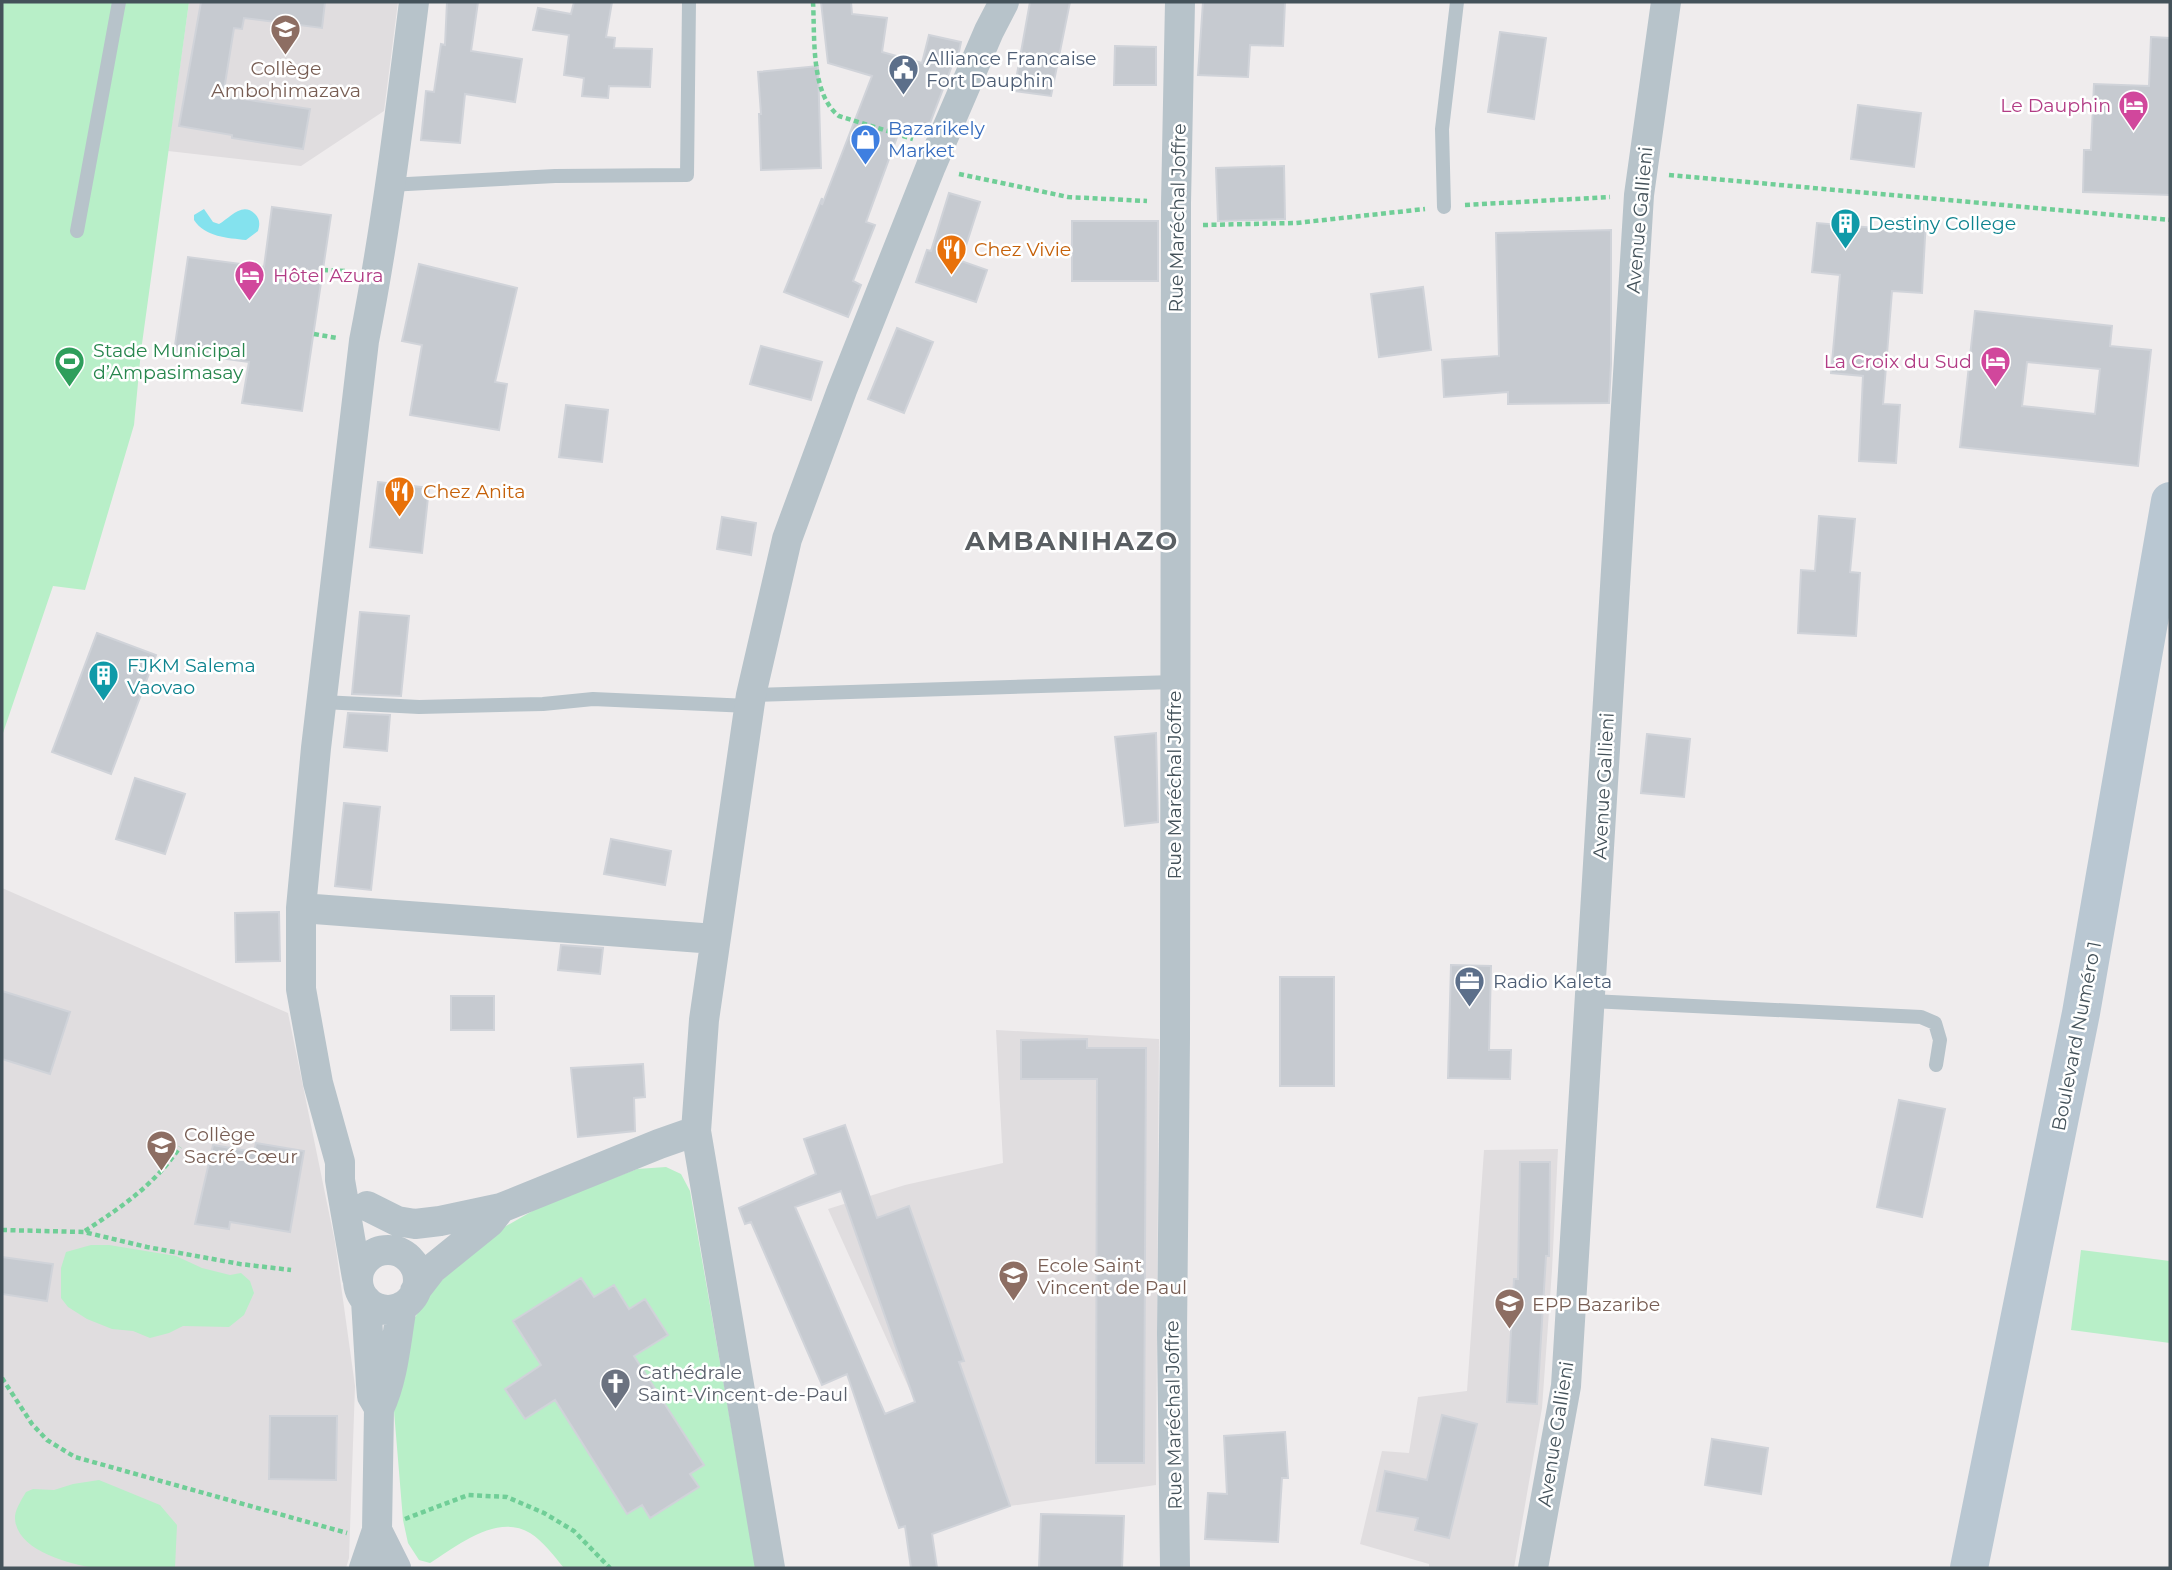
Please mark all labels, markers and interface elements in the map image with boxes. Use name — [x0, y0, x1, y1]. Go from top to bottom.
school or university icon: Collège Ambohimazava — [269, 12, 303, 56]
place label: Alliance Francaise Fort Dauphin — [926, 47, 1097, 92]
public building icon: Alliance Francaise Fort Dauphin — [886, 52, 920, 96]
place label: Collège Ambohimazava — [211, 57, 361, 102]
hotel icon: Le Dauphin — [2117, 88, 2151, 132]
place label: Le Dauphin — [2000, 94, 2111, 117]
place label: Bazarikely Market — [888, 117, 986, 162]
shop icon: Bazarikely Market — [848, 122, 882, 166]
street label: Rue Maréchal Joffre — [1164, 123, 1191, 313]
street label: Avenue Gallieni — [1622, 146, 1657, 294]
building icon: Destiny College — [1828, 206, 1862, 250]
place label: Destiny College — [1868, 212, 2016, 235]
restaurant icon: Chez Vivie — [934, 232, 968, 276]
place label: Chez Vivie — [974, 238, 1071, 261]
hotel icon: Hôtel Azura — [233, 258, 267, 302]
place label: Hôtel Azura — [273, 264, 383, 287]
place label: Stade Municipal d’Ampasimasay — [93, 339, 246, 384]
sports icon: Stade Municipal d’Ampasimasay — [53, 344, 87, 388]
hotel icon: La Croix du Sud — [1978, 344, 2012, 388]
place label: La Croix du Sud — [1824, 350, 1972, 373]
restaurant icon: Chez Anita — [383, 474, 417, 518]
place label: Chez Anita — [423, 480, 525, 503]
district label: AMBANIHAZO — [964, 525, 1179, 557]
place label: FJKM Salema Vaovao — [127, 654, 256, 699]
building icon: FJKM Salema Vaovao — [87, 659, 121, 703]
street label: Rue Maréchal Joffre — [1163, 690, 1186, 880]
street label: Avenue Gallieni — [1588, 712, 1619, 860]
street label: Boulevard Numéro 1 — [2047, 939, 2106, 1133]
office icon: Radio Kaleta — [1453, 964, 1487, 1008]
place label: Radio Kaleta — [1493, 970, 1612, 993]
place label: Collège Sacré-Cœur — [184, 1123, 298, 1168]
school or university icon: Collège Sacré-Cœur — [144, 1128, 178, 1172]
place label: Ecole Saint Vincent de Paul — [1037, 1254, 1187, 1299]
school or university icon: Ecole Saint Vincent de Paul — [997, 1259, 1031, 1303]
school or university icon: EPP Bazaribe — [1492, 1287, 1526, 1331]
place label: EPP Bazaribe — [1532, 1293, 1660, 1316]
street label: Rue Maréchal Joffre — [1160, 1320, 1187, 1510]
street label: Avenue Gallieni — [1533, 1360, 1578, 1509]
place label: Cathédrale Saint-Vincent-de-Paul — [638, 1361, 848, 1406]
church icon: Cathédrale Saint-Vincent-de-Paul — [598, 1366, 632, 1410]

